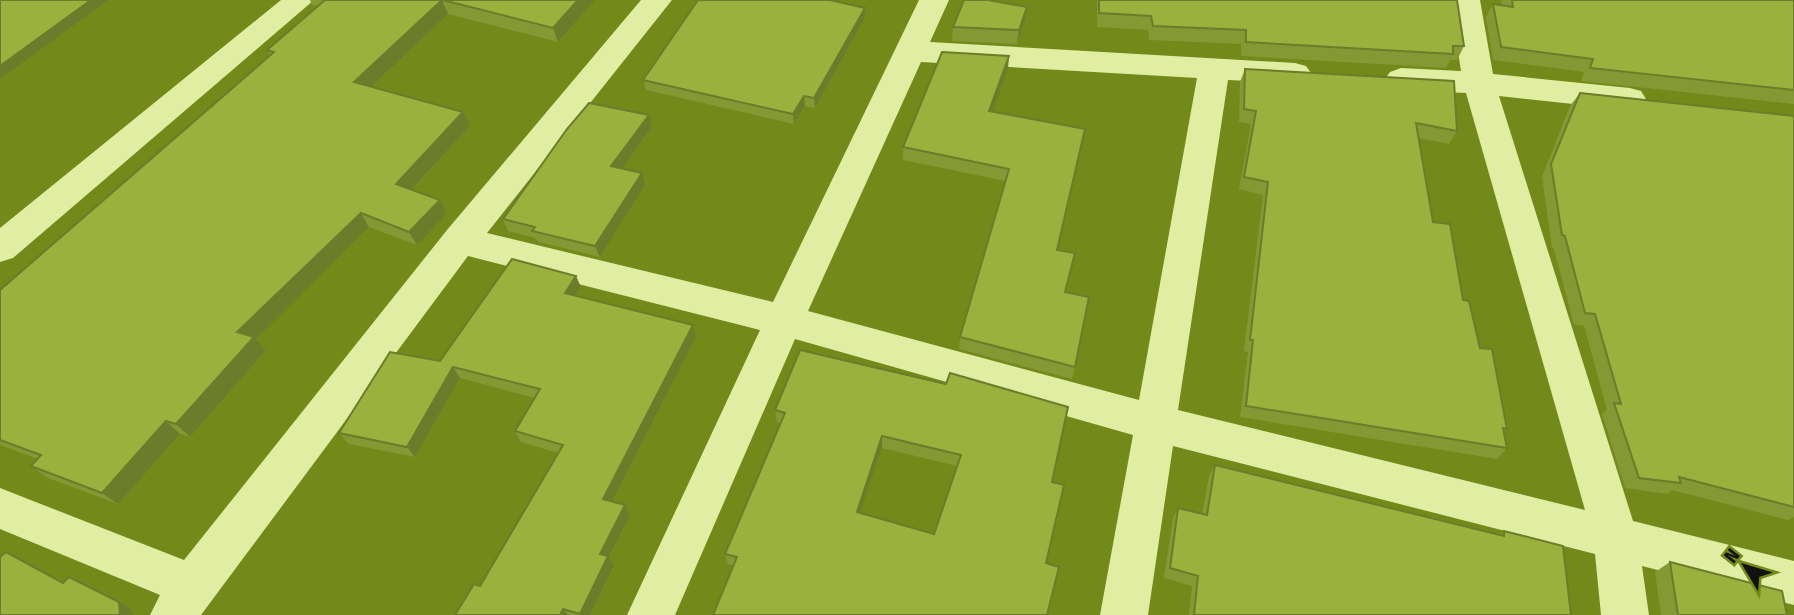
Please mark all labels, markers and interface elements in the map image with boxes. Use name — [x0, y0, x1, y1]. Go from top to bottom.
north arrow — [1710, 531, 1780, 601]
text: N — [1719, 544, 1745, 567]

